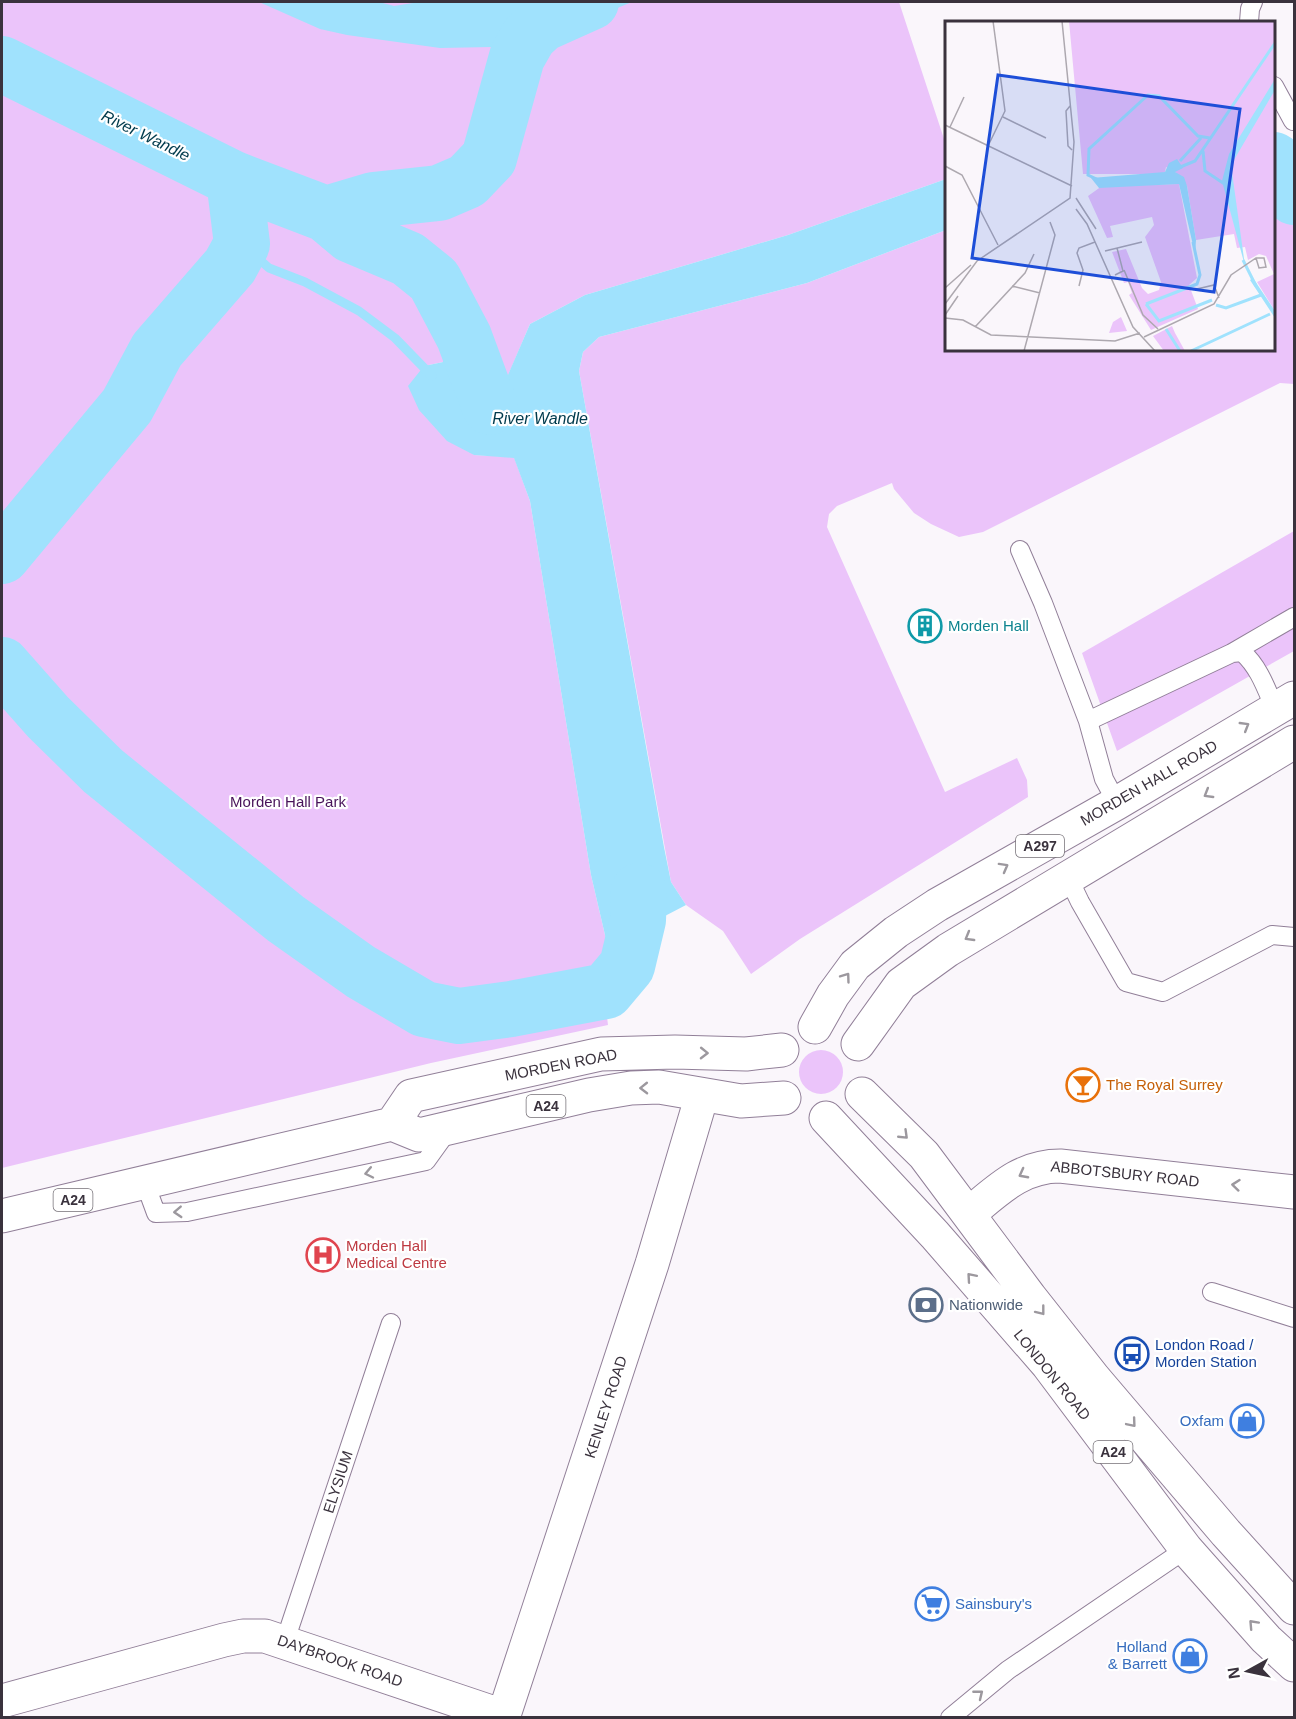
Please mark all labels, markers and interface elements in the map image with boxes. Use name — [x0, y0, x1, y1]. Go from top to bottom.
inset map — [945, 21, 1275, 351]
water label: River Wandle — [99, 107, 193, 164]
water label: River Wandle — [492, 410, 588, 427]
building icon: Morden Hall — [907, 608, 943, 644]
place label: Morden Hall — [948, 617, 1029, 634]
one-way arrow — [1239, 722, 1250, 734]
street label: MORDEN HALL ROAD — [1077, 736, 1220, 829]
one-way arrow — [1204, 786, 1214, 798]
park label: Morden Hall Park — [230, 793, 346, 810]
road number: A297 — [1016, 835, 1064, 857]
one-way arrow — [998, 862, 1008, 874]
one-way arrow — [965, 930, 975, 942]
one-way arrow — [838, 973, 849, 984]
street label: MORDEN ROAD — [503, 1045, 619, 1084]
one-way arrow — [699, 1047, 708, 1059]
bar icon: The Royal Surrey — [1065, 1067, 1101, 1103]
place label: The Royal Surrey — [1106, 1076, 1223, 1093]
one-way arrow — [640, 1082, 649, 1094]
road number: A24 — [526, 1095, 566, 1117]
one-way arrow — [897, 1128, 908, 1139]
street label: ABBOTSBURY ROAD — [1050, 1157, 1200, 1190]
one-way arrow — [364, 1165, 374, 1178]
one-way arrow — [1019, 1167, 1029, 1178]
one-way arrow — [1232, 1179, 1241, 1192]
road number: A24 — [54, 1189, 92, 1211]
one-way arrow — [174, 1205, 183, 1218]
hospital icon: Morden Hall Medical Centre — [305, 1237, 341, 1273]
place label: Morden Hall Medical Centre — [346, 1237, 447, 1271]
one-way arrow — [967, 1273, 978, 1284]
bank icon: Nationwide — [908, 1287, 944, 1323]
place label: Nationwide — [949, 1296, 1023, 1313]
one-way arrow — [1034, 1305, 1045, 1316]
street label: LONDON ROAD — [1011, 1326, 1094, 1424]
bus stop icon: London Road / Morden Station — [1114, 1336, 1150, 1372]
place label: London Road / Morden Station — [1155, 1336, 1257, 1370]
street label: KENLEY ROAD — [581, 1353, 630, 1460]
shop icon: Oxfam — [1229, 1403, 1265, 1439]
place label: Oxfam — [1180, 1412, 1224, 1429]
one-way arrow — [1125, 1416, 1136, 1427]
road number: A24 — [1094, 1441, 1132, 1463]
street label: ELYSIUM — [319, 1448, 356, 1515]
supermarket icon: Sainsbury's — [914, 1586, 950, 1622]
place label: Sainsbury's — [955, 1595, 1032, 1612]
one-way arrow — [1249, 1620, 1260, 1631]
street label: DAYBROOK ROAD — [275, 1631, 405, 1690]
place label: Holland & Barrett — [1108, 1638, 1168, 1672]
shop icon: Holland & Barrett — [1172, 1638, 1208, 1674]
north arrow — [1218, 1641, 1278, 1701]
text: N — [1224, 1666, 1243, 1680]
one-way arrow — [972, 1690, 983, 1701]

